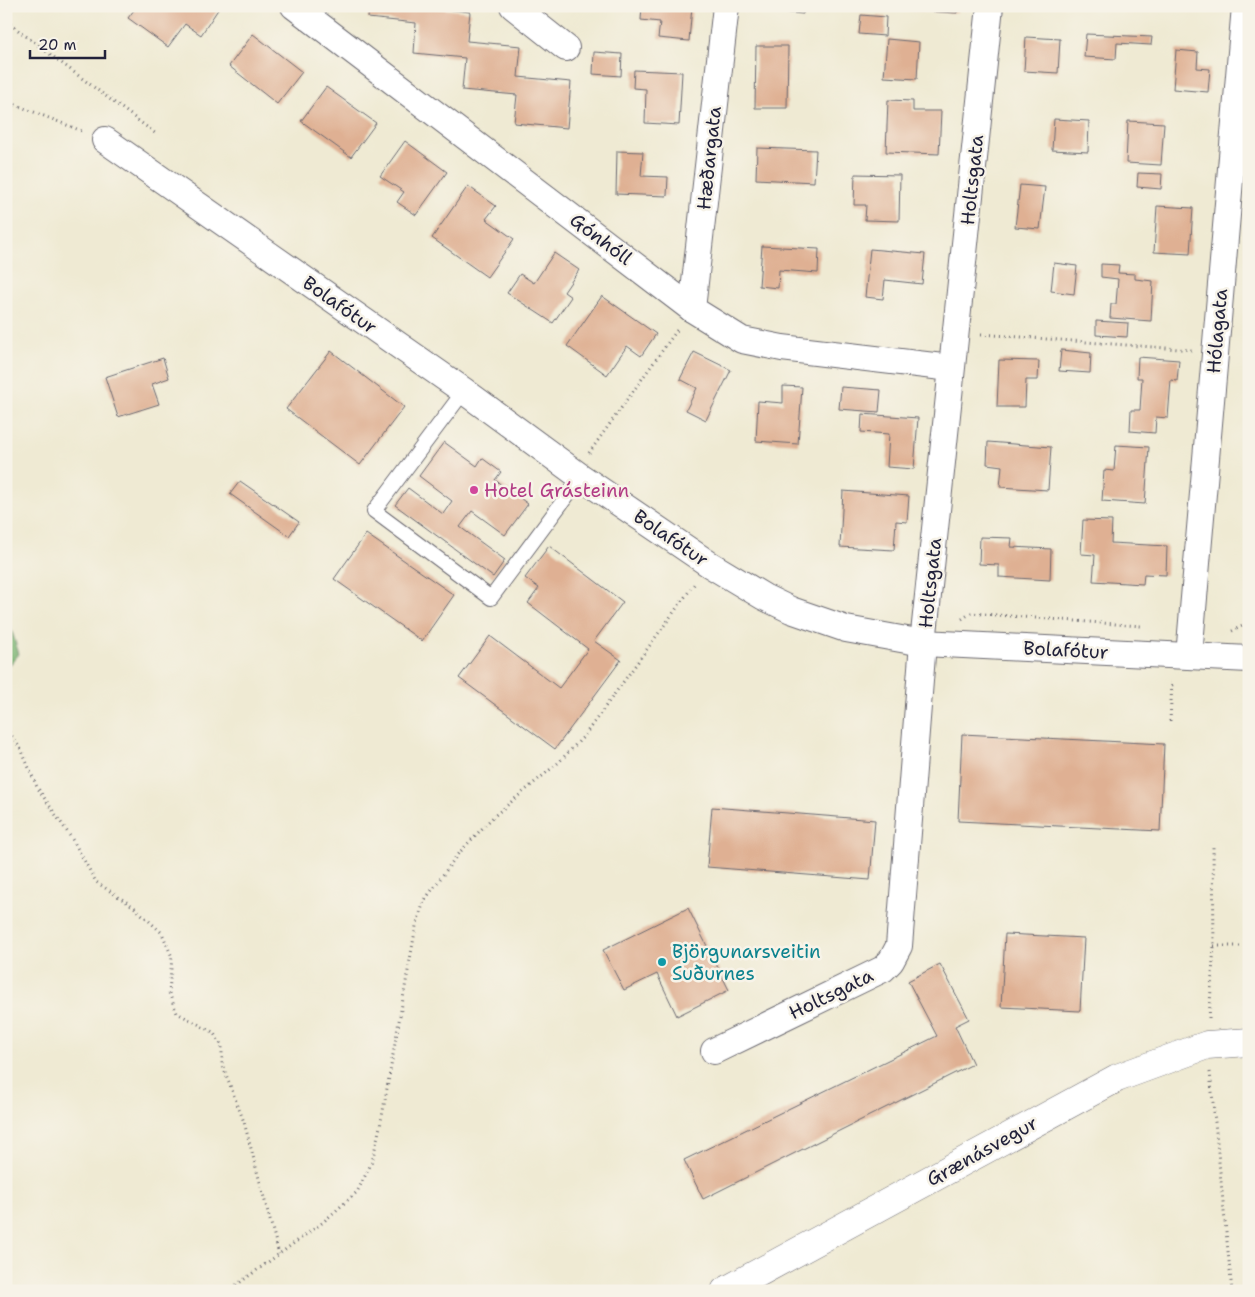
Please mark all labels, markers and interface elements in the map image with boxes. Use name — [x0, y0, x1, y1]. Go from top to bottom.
scale bar — [30, 28, 105, 60]
text: 20 m — [38, 35, 77, 55]
street label: Hæðargata — [691, 105, 727, 211]
street label: Holtsgata — [955, 133, 989, 226]
street label: Gónhóll — [565, 207, 637, 271]
street label: Bolafótur — [298, 270, 382, 340]
street label: Hólagata — [1201, 287, 1233, 375]
place label: Hotel Grásteinn — [484, 478, 629, 503]
marker: Hotel Grásteinn — [468, 484, 480, 496]
street label: Bolafótur — [629, 504, 713, 572]
street label: Holtsgata — [913, 536, 947, 629]
street label: Bolafótur — [1023, 635, 1109, 665]
place label: Björgunarsveitin Suðurnes — [672, 939, 821, 986]
marker: Björgunarsveitin Suðurnes — [656, 956, 668, 968]
street label: Holtsgata — [785, 963, 877, 1025]
street label: Grænásvegur — [922, 1110, 1042, 1192]

